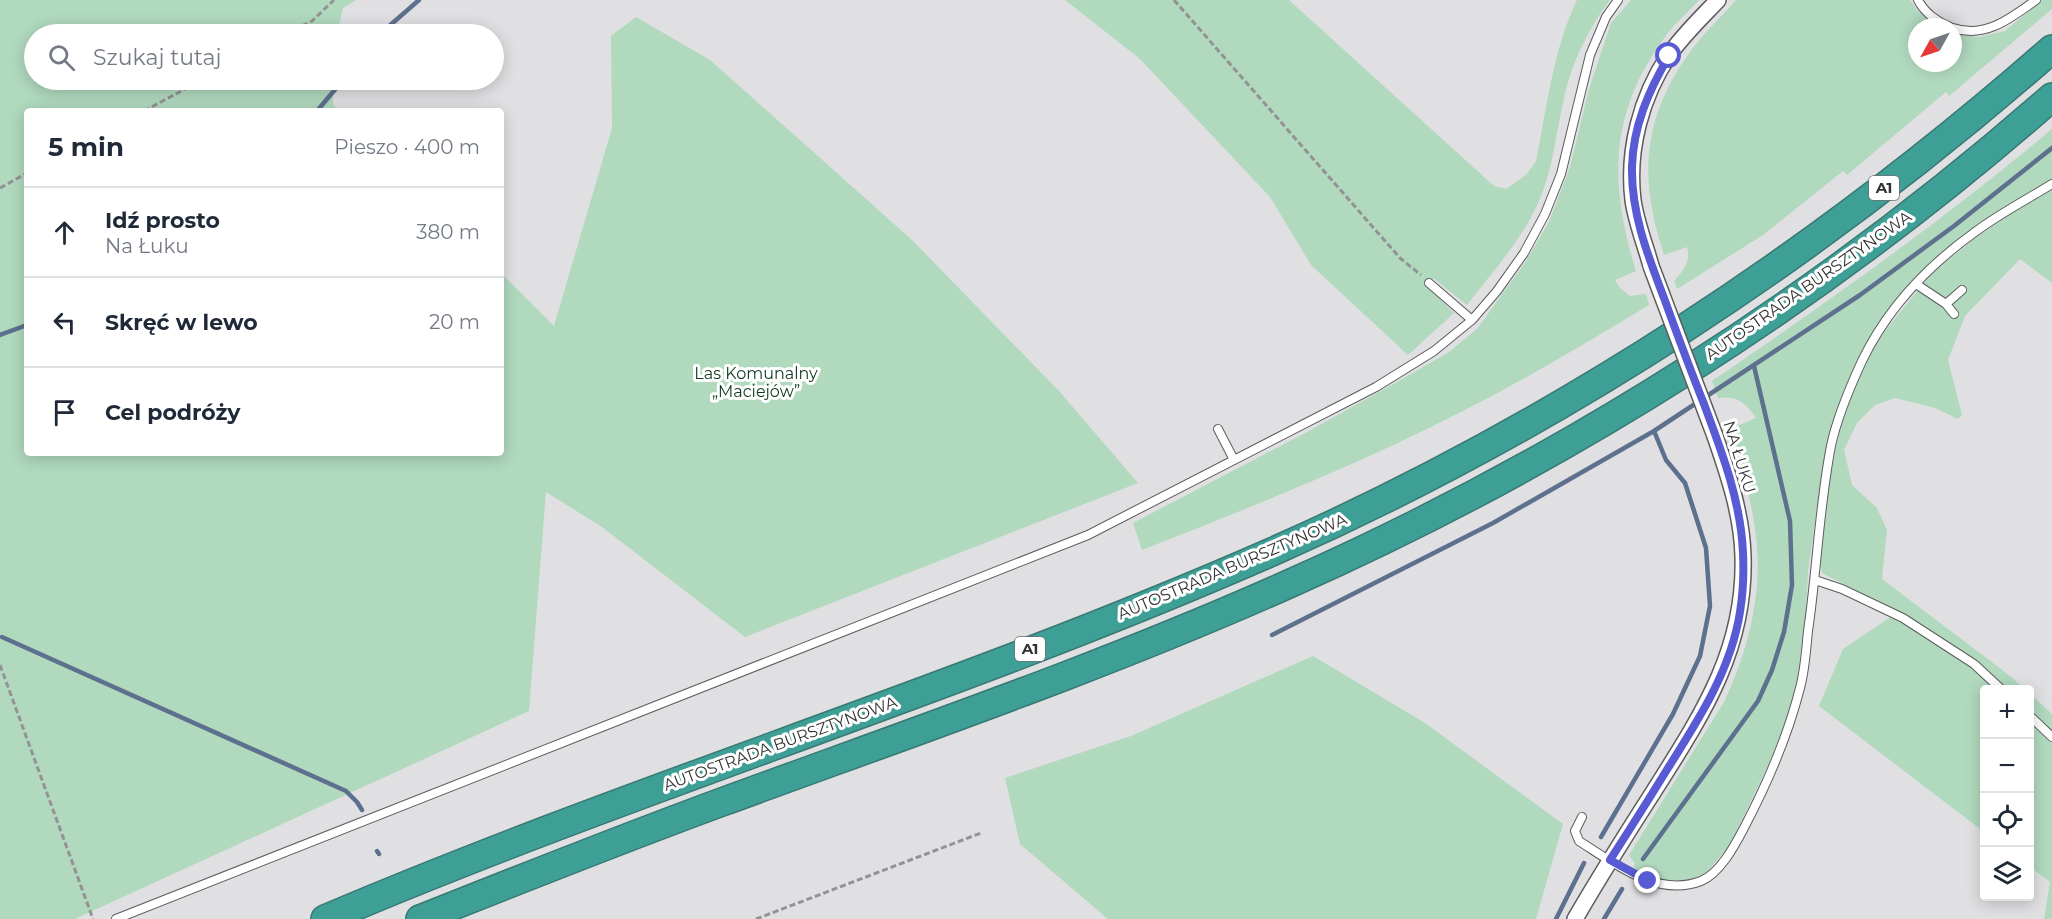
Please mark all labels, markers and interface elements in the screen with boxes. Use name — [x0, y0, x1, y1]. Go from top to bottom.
north arrow — [1908, 18, 1962, 72]
search box — [24, 24, 504, 90]
icon: search — [45, 41, 78, 74]
route start — [1655, 42, 1681, 68]
text: Szukaj tutaj — [93, 44, 221, 71]
text: 5 min — [48, 131, 124, 163]
text: Pieszo · 400 m — [334, 135, 480, 159]
road number: A1 — [1869, 176, 1899, 200]
street label: AUTOSTRADA BURSZTYNOWA — [1702, 206, 1915, 364]
text: Idź prosto — [105, 207, 220, 234]
icon: ahead — [48, 216, 81, 249]
text: 380 m — [416, 220, 480, 244]
text: Na Łuku — [105, 234, 189, 258]
icon: left — [48, 306, 81, 339]
text: Skręć w lewo — [105, 309, 258, 336]
text: 20 m — [429, 310, 480, 334]
park label: Las Komunalny „Maciejów” — [694, 364, 818, 401]
icon: arrive — [48, 396, 81, 429]
text: Cel podróży — [105, 399, 241, 426]
street label: NA ŁUKU — [1720, 419, 1760, 496]
street label: AUTOSTRADA BURSZTYNOWA — [1115, 509, 1350, 623]
road number: A1 — [1015, 637, 1045, 661]
map controls — [1980, 685, 2034, 901]
button: + — [1980, 685, 2034, 739]
street label: AUTOSTRADA BURSZTYNOWA — [661, 692, 900, 795]
button: − — [1980, 739, 2034, 793]
button: locate — [1980, 793, 2034, 847]
button: layers — [1980, 847, 2034, 901]
route end — [1634, 867, 1660, 893]

